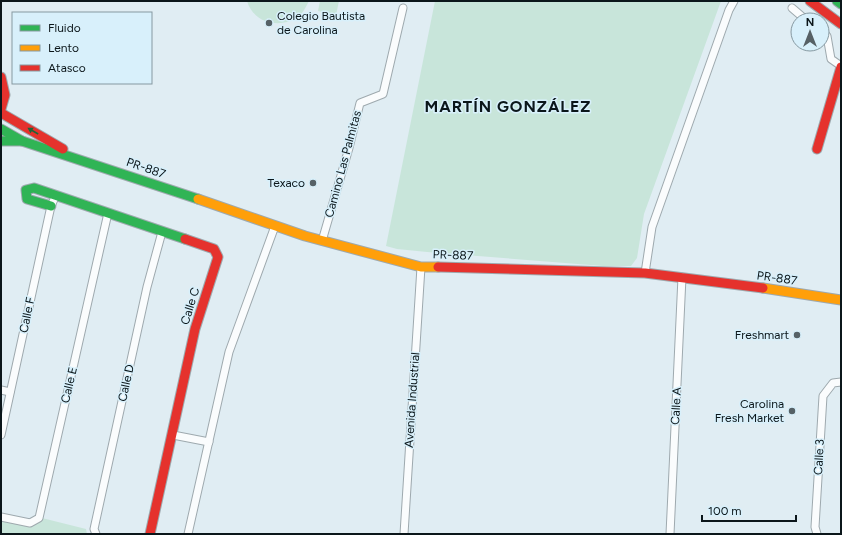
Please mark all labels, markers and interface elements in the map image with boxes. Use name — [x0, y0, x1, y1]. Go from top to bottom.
place label: Colegio Bautista de Carolina — [277, 9, 365, 37]
legend — [12, 12, 152, 84]
north arrow — [790, 12, 830, 52]
text: N — [806, 16, 814, 29]
marker: Colegio Bautista de Carolina — [264, 18, 274, 28]
text: Fluido — [48, 21, 81, 35]
text: Lento — [48, 41, 79, 55]
text: Atasco — [48, 61, 86, 75]
district label: MARTÍN GONZÁLEZ — [425, 97, 591, 116]
street label: Camino Las Palmitas — [322, 109, 364, 219]
one-way arrow — [27, 128, 39, 135]
street label: PR-887 — [125, 155, 168, 181]
place label: Texaco — [267, 176, 305, 190]
marker: Texaco — [308, 178, 318, 188]
street label: PR-887 — [432, 247, 474, 263]
street label: PR-887 — [756, 268, 799, 288]
street label: Calle C — [178, 285, 202, 326]
street label: Calle F — [16, 295, 38, 334]
place label: Freshmart — [735, 328, 789, 342]
marker: Freshmart — [792, 330, 802, 340]
street label: Avenida Industrial — [402, 352, 422, 448]
street label: Calle D — [115, 363, 137, 403]
street label: Calle E — [58, 366, 80, 404]
street label: Calle A — [668, 387, 684, 425]
place label: Carolina Fresh Market — [715, 397, 784, 425]
marker: Carolina Fresh Market — [787, 406, 797, 416]
street label: Calle 3 — [811, 439, 827, 475]
scale bar — [702, 497, 796, 523]
text: 100 m — [708, 504, 742, 518]

